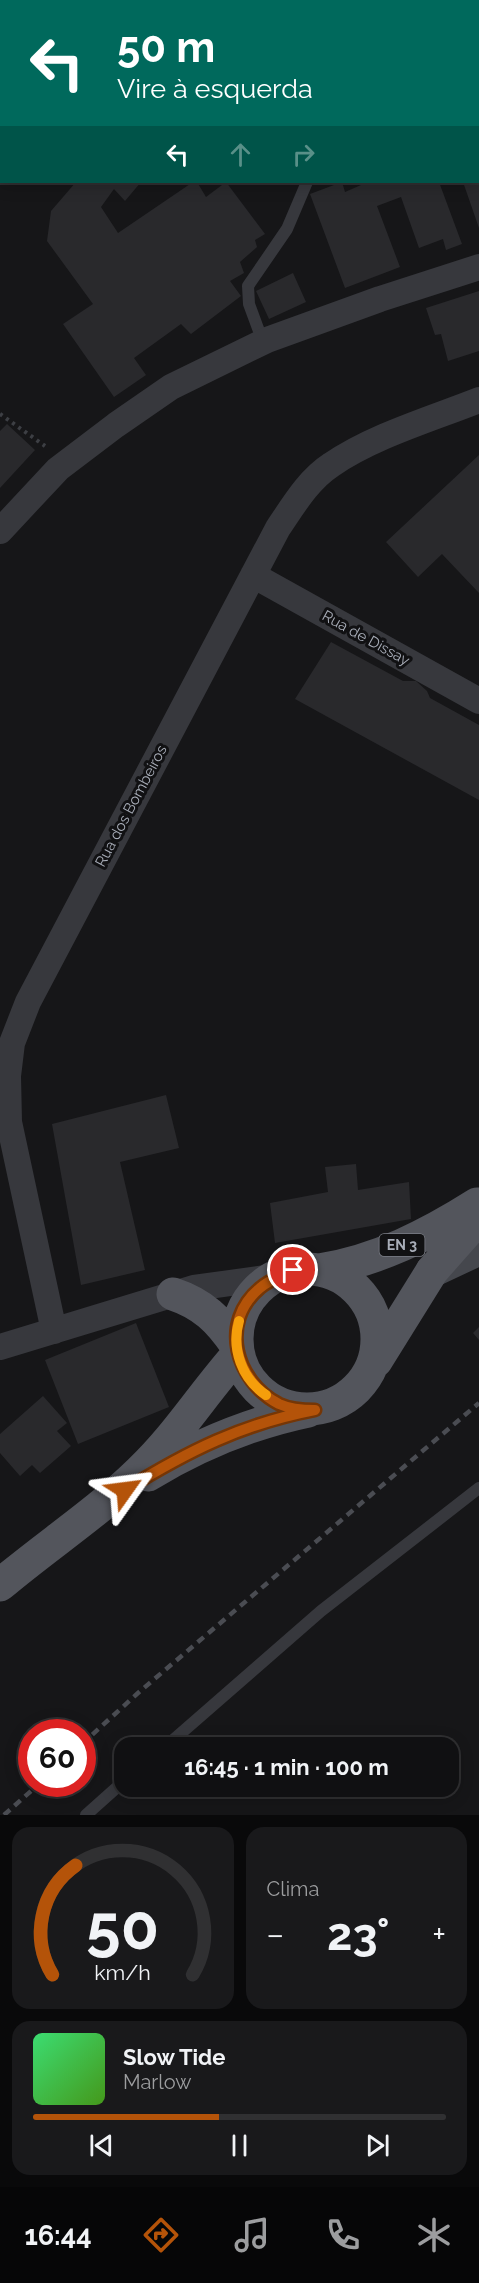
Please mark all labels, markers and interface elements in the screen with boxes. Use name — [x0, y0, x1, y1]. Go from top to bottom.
text: 50 m — [117, 23, 215, 72]
icon: left — [18, 24, 96, 102]
text: Vire à esquerda — [117, 73, 313, 104]
icon: left — [161, 138, 194, 171]
icon: ahead — [224, 138, 257, 171]
icon: right — [287, 138, 320, 171]
street label: Rua de Dissay — [319, 607, 413, 669]
street label: Rua dos Bombeiros — [91, 742, 171, 870]
road number: EN 3 — [380, 1234, 424, 1256]
pin — [267, 1244, 318, 1295]
icon: arrive — [276, 1253, 309, 1286]
position arrow — [93, 1458, 157, 1522]
speed limit sign: 60 — [18, 1719, 96, 1797]
text: 16:45 · 1 min · 100 m — [184, 1754, 389, 1780]
text: Clima — [267, 1877, 319, 1901]
text: 50 — [86, 1890, 159, 1964]
text: 23° — [327, 1908, 390, 1961]
text: − — [267, 1915, 284, 1954]
text: + — [432, 1915, 446, 1954]
text: km/h — [94, 1960, 151, 1985]
text: Slow Tide — [123, 2044, 225, 2070]
text: Marlow — [123, 2070, 192, 2094]
icon: previous — [85, 2129, 118, 2162]
icon: pause — [223, 2129, 256, 2162]
icon: next — [361, 2129, 394, 2162]
icon: directions — [140, 2214, 182, 2256]
icon: music — [231, 2214, 273, 2256]
icon: phone — [322, 2214, 364, 2256]
icon: climate — [413, 2214, 455, 2256]
text: 16:44 — [24, 2220, 92, 2251]

